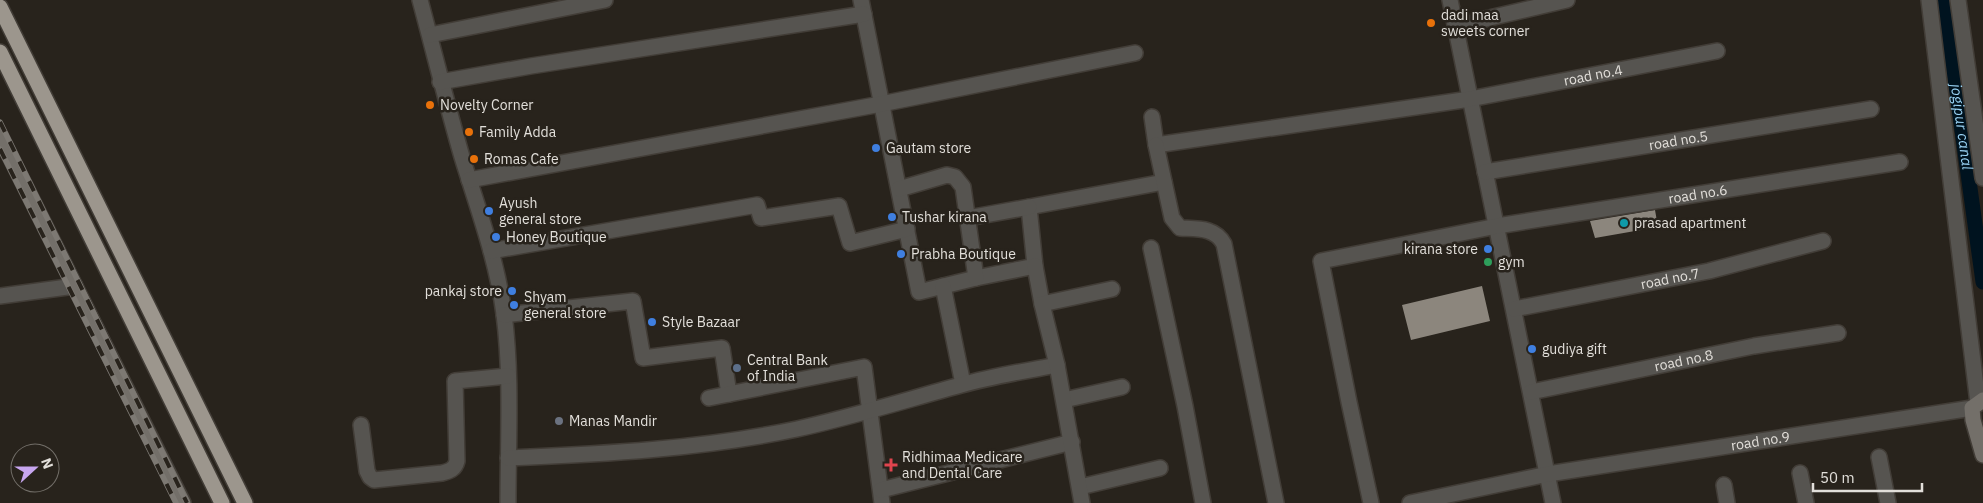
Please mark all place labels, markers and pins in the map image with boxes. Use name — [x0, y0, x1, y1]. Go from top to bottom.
place label: dadi maa sweets corner — [1441, 6, 1530, 40]
marker: dadi maa sweets corner — [1425, 17, 1437, 29]
place label: Novelty Corner — [440, 96, 533, 114]
marker: Novelty Corner — [424, 99, 436, 111]
place label: Family Adda — [479, 123, 557, 141]
marker: Family Adda — [463, 126, 475, 138]
place label: Gautam store — [886, 139, 972, 157]
marker: Gautam store — [870, 142, 882, 154]
place label: Romas Cafe — [484, 150, 559, 168]
marker: Romas Cafe — [468, 153, 480, 165]
place label: Ayush general store — [499, 194, 582, 228]
marker: Ayush general store — [483, 205, 495, 217]
place label: Tushar kirana — [902, 208, 987, 226]
marker: Tushar kirana — [886, 211, 898, 223]
place label: prasad apartment — [1634, 214, 1746, 232]
marker: prasad apartment — [1618, 217, 1630, 229]
place label: Honey Boutique — [506, 228, 607, 246]
marker: Honey Boutique — [490, 231, 502, 243]
place label: kirana store — [1404, 240, 1478, 258]
marker: kirana store — [1482, 243, 1494, 255]
place label: Prabha Boutique — [911, 245, 1016, 263]
marker: Prabha Boutique — [895, 248, 907, 260]
place label: gym — [1498, 253, 1525, 271]
marker: gym — [1482, 256, 1494, 268]
place label: pankaj store — [425, 282, 502, 300]
marker: pankaj store — [506, 285, 518, 297]
place label: Shyam general store — [524, 288, 607, 322]
marker: Shyam general store — [508, 299, 520, 311]
place label: Style Bazaar — [662, 313, 740, 331]
marker: Style Bazaar — [646, 316, 658, 328]
place label: gudiya gift — [1542, 340, 1607, 358]
marker: gudiya gift — [1526, 343, 1538, 355]
place label: Central Bank of India — [747, 351, 828, 385]
marker: Central Bank of India — [731, 362, 743, 374]
place label: Manas Mandir — [569, 412, 657, 430]
marker: Manas Mandir — [553, 415, 565, 427]
place label: Ridhimaa Medicare and Dental Care — [902, 448, 1023, 482]
marker: Ridhimaa Medicare and Dental Care — [884, 458, 898, 472]

